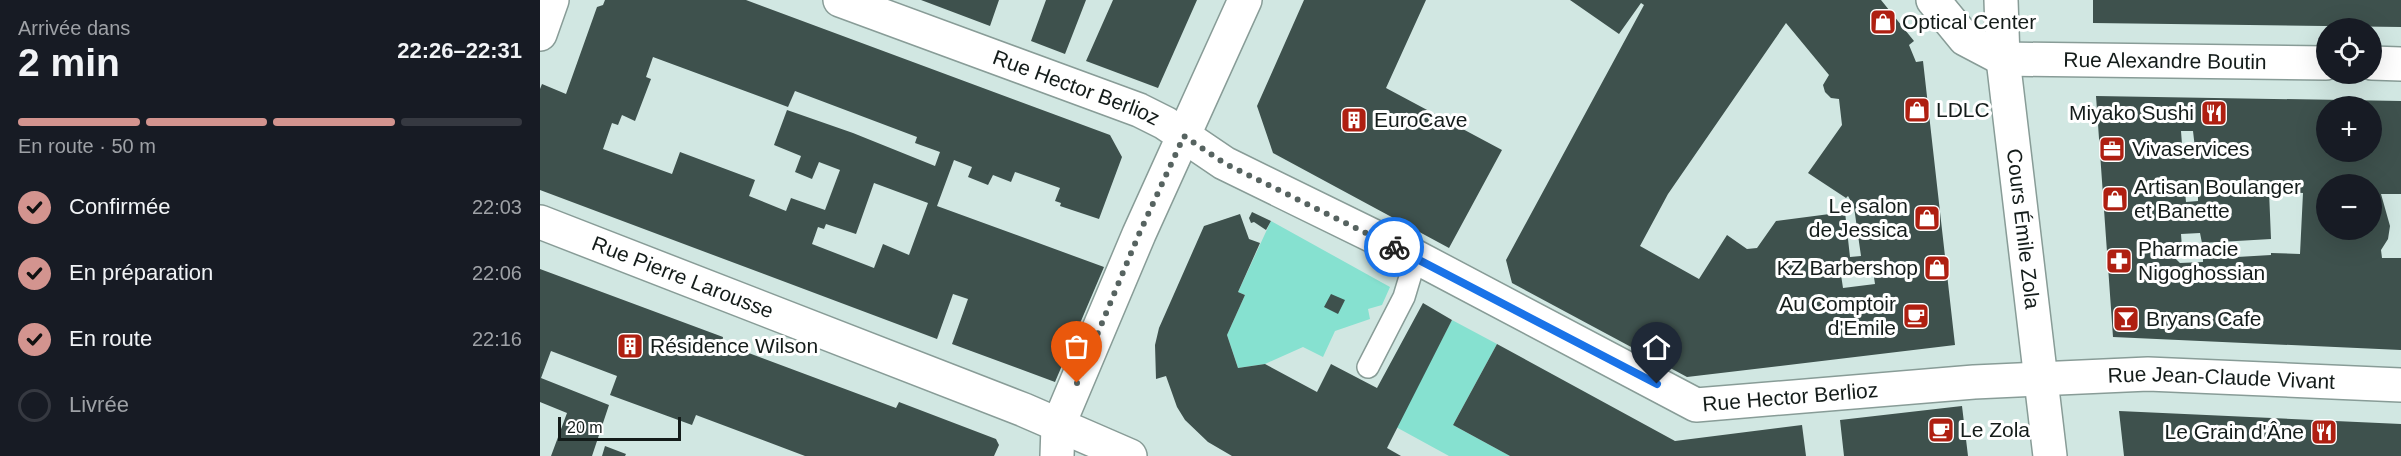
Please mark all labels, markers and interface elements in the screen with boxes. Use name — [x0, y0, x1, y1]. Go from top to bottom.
shop icon: Optical Center — [1868, 7, 1898, 37]
place label: Optical Center — [1902, 10, 2036, 33]
text: Arrivée dans — [18, 17, 130, 39]
map controls — [2316, 18, 2382, 240]
button: locate — [2316, 18, 2382, 84]
text: 22:26–22:31 — [397, 38, 522, 63]
text: 2 min — [18, 41, 120, 84]
street label: Rue Hector Berlioz — [990, 45, 1164, 129]
street label: Rue Alexandre Boutin — [2063, 48, 2267, 73]
shop icon: LDLC — [1902, 95, 1932, 125]
button: + — [2316, 96, 2382, 162]
place label: LDLC — [1936, 98, 1990, 121]
restaurant icon: Miyako Sushi — [2199, 98, 2229, 128]
place label: Miyako Sushi — [2069, 101, 2194, 124]
building icon: EuroCave — [1339, 105, 1369, 135]
place label: EuroCave — [1374, 108, 1467, 131]
office icon: Vivaservices — [2097, 134, 2127, 164]
text: En route · 50 m — [18, 135, 156, 157]
place label: Vivaservices — [2132, 137, 2250, 160]
street label: Cours Émile Zola — [2003, 147, 2045, 310]
button: − — [2316, 174, 2382, 240]
place label: Artisan Boulanger et Banette — [2134, 175, 2301, 222]
shop icon: Artisan Boulanger et Banette — [2100, 184, 2130, 214]
icon: check — [18, 191, 51, 224]
text: Confirmée — [69, 194, 170, 219]
place label: Le salon de Jessica — [1809, 194, 1908, 241]
text: 22:03 — [472, 196, 522, 218]
shop icon: Le salon de Jessica — [1912, 203, 1942, 233]
courier — [1364, 217, 1424, 277]
street label: Rue Pierre Larousse — [589, 231, 777, 323]
icon: bike — [1378, 231, 1411, 264]
place label: Pharmacie Nigoghossian — [2138, 237, 2265, 284]
pharmacy icon: Pharmacie Nigoghossian — [2104, 246, 2134, 276]
shop icon: KZ Barbershop — [1922, 253, 1952, 283]
place label: KZ Barbershop — [1777, 256, 1918, 279]
icon: check — [18, 257, 51, 290]
text: En préparation — [69, 260, 213, 285]
text: 22:06 — [472, 262, 522, 284]
place label: Au Comptoir d'Emile — [1779, 292, 1896, 339]
cafe icon: Au Comptoir d'Emile — [1901, 301, 1931, 331]
bar icon: Bryans Cafe — [2111, 304, 2141, 334]
place label: Bryans Cafe — [2146, 307, 2262, 330]
pin — [1051, 321, 1102, 383]
pin — [1631, 322, 1682, 384]
icon: check — [18, 323, 51, 356]
text: En route — [69, 326, 152, 351]
text: 22:16 — [472, 328, 522, 350]
icon: bag — [1060, 330, 1093, 363]
building icon: Résidence Wilson — [615, 331, 645, 361]
icon: home — [1640, 331, 1673, 364]
place label: Résidence Wilson — [650, 334, 818, 357]
street label: Rue Jean-Claude Vivant — [2107, 362, 2336, 393]
street label: Rue Hector Berlioz — [1701, 378, 1879, 415]
text: Livrée — [69, 392, 129, 417]
scale bar — [558, 414, 681, 442]
cafe icon: Le Zola — [1926, 415, 1956, 445]
restaurant icon: Le Grain d'Âne — [2309, 417, 2339, 447]
place label: Le Zola — [1960, 418, 2030, 441]
text: 20 m — [567, 419, 603, 436]
place label: Le Grain d'Âne — [2165, 420, 2304, 443]

